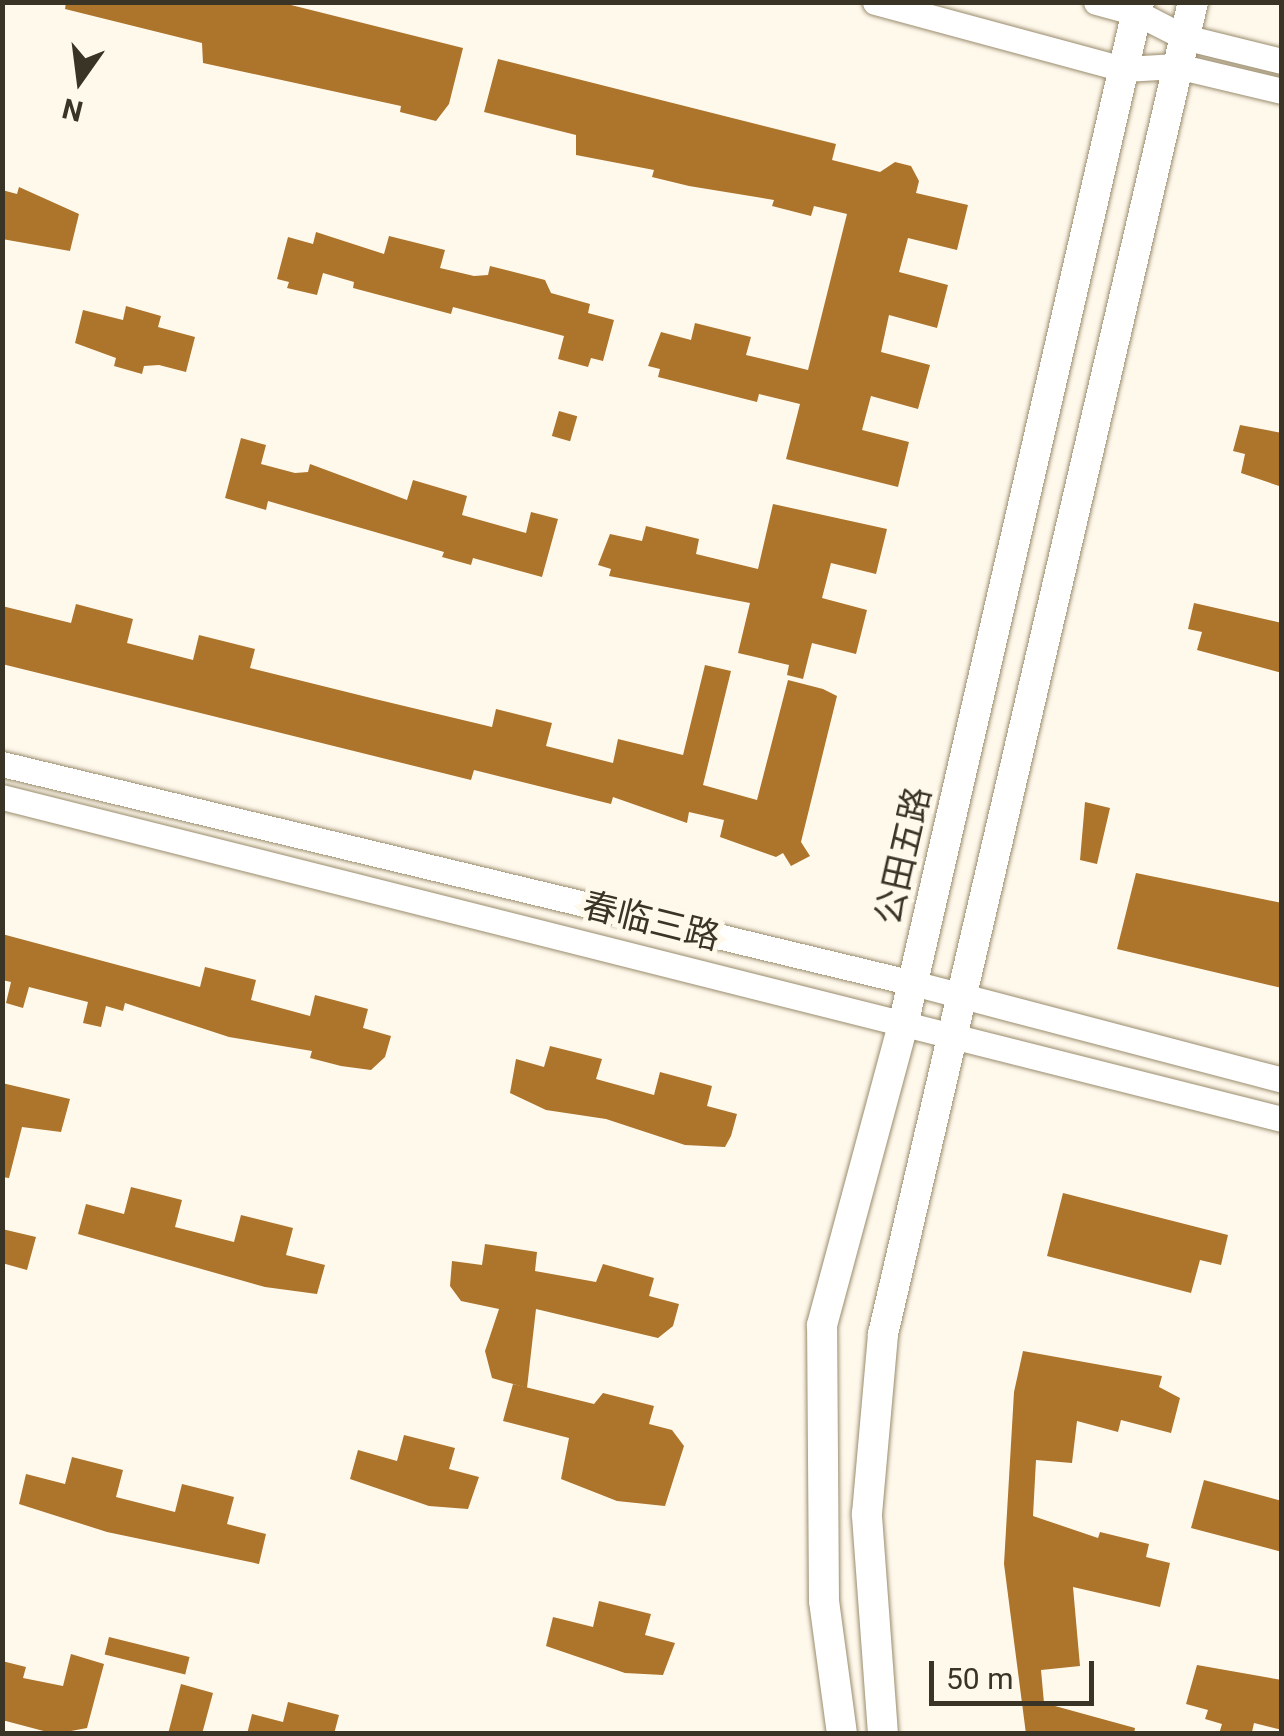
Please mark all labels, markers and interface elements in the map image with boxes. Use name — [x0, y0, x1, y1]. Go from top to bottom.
north arrow — [30, 30, 130, 130]
text: N — [59, 91, 86, 128]
street label: 公田五路 — [868, 783, 940, 929]
street label: 春临三路 — [578, 885, 724, 959]
scale bar — [934, 1641, 1099, 1703]
text: 50 m — [946, 1661, 1013, 1696]

